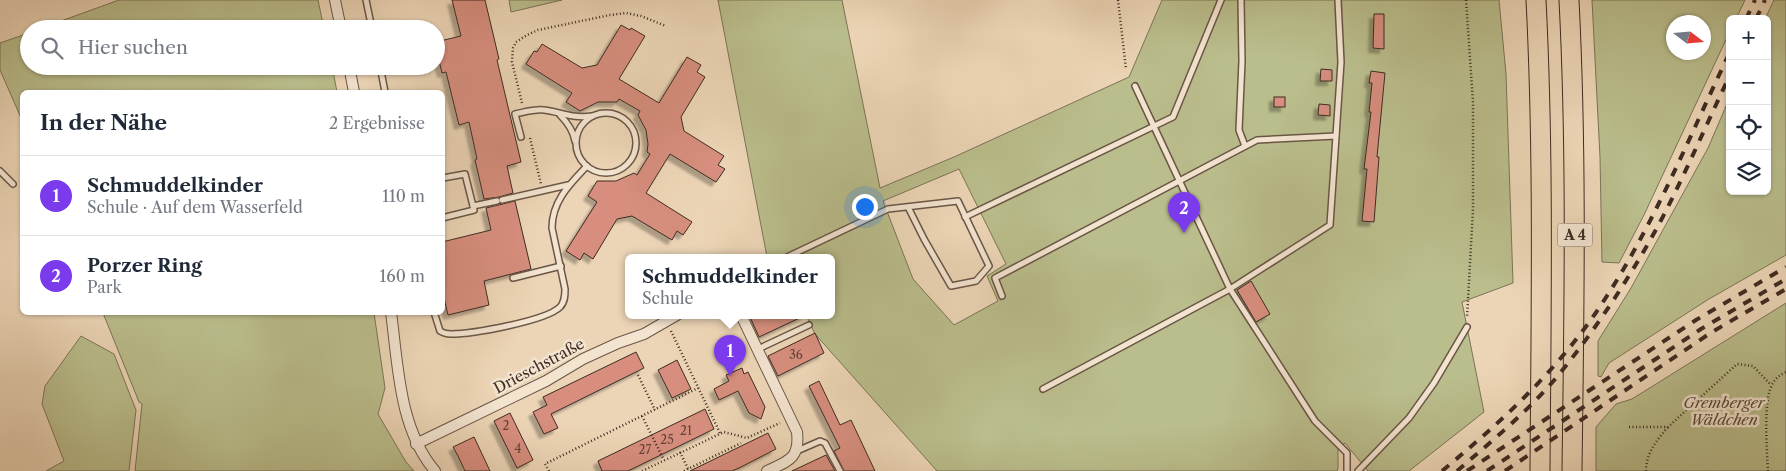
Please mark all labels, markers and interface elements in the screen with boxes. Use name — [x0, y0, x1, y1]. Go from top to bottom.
north arrow — [1666, 15, 1711, 60]
map controls — [1726, 15, 1771, 195]
button: + — [1726, 15, 1771, 60]
search box — [20, 20, 445, 75]
icon: search — [38, 34, 66, 62]
text: Hier suchen — [78, 36, 188, 59]
button: − — [1726, 60, 1771, 105]
button: locate — [1726, 105, 1771, 150]
text: In der Nähe — [40, 110, 167, 135]
text: 2 Ergebnisse — [329, 113, 425, 133]
button: layers — [1726, 150, 1771, 195]
text: Schmuddelkinder — [87, 174, 263, 197]
text: 1 — [52, 186, 60, 206]
text: 110 m — [382, 186, 425, 206]
pin: 2 — [1168, 192, 1200, 233]
your location — [852, 194, 878, 220]
text: Schule · Auf dem Wasserfeld — [87, 197, 303, 217]
road number: A 4 — [1558, 224, 1592, 246]
text: Porzer Ring — [87, 254, 202, 277]
popup — [625, 254, 835, 319]
text: Schmuddelkinder — [642, 265, 818, 288]
text: 2 — [51, 266, 61, 286]
text: 160 m — [380, 266, 425, 286]
text: Park — [87, 277, 122, 297]
text: Schule — [642, 288, 694, 308]
street label: Drieschstraße — [490, 334, 587, 397]
pin: 1 — [714, 335, 746, 376]
house number: 36 — [789, 347, 803, 362]
park label: Gremberger Wäldchen — [1683, 393, 1766, 429]
house number: 2 — [503, 418, 510, 433]
house number: 21 — [680, 423, 692, 438]
house number: 25 — [660, 432, 674, 447]
house number: 4 — [515, 441, 522, 456]
house number: 27 — [639, 442, 651, 457]

